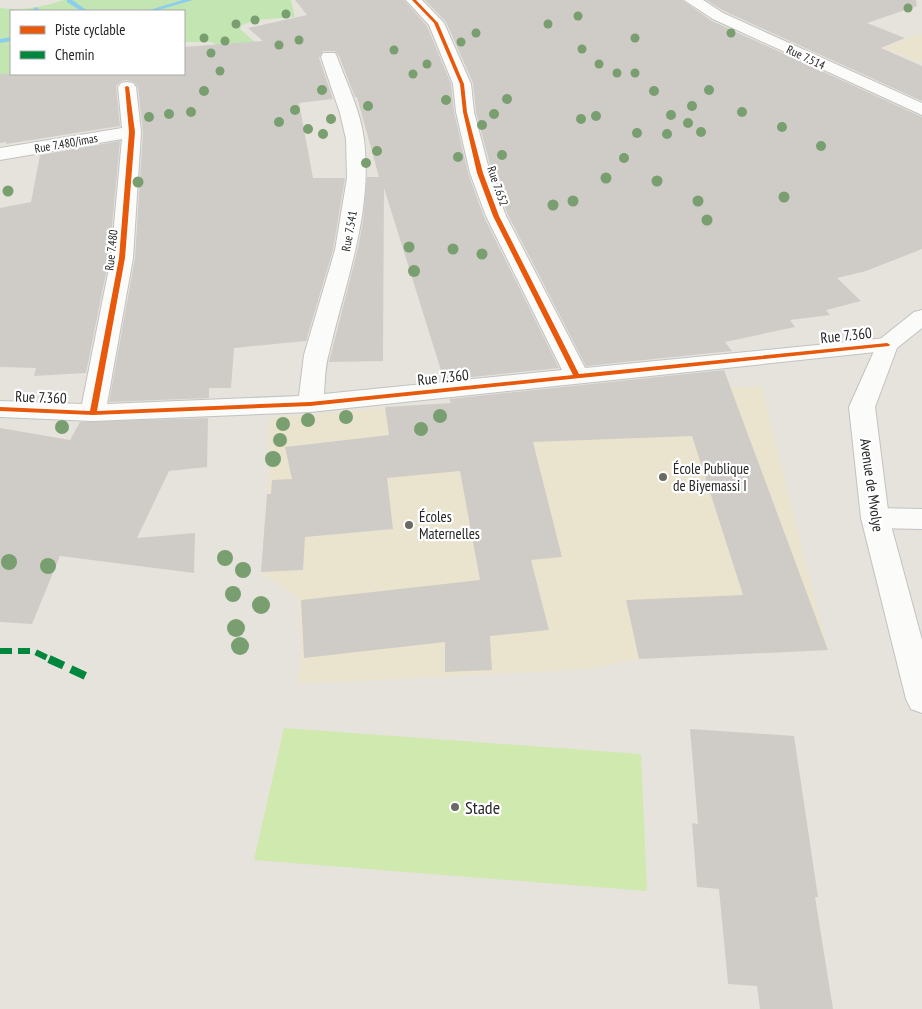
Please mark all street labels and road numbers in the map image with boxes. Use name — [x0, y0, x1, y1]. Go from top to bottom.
street label: Rue 7.514 — [784, 42, 828, 73]
street label: Rue 7.480/imas — [33, 130, 99, 156]
street label: Rue 7.652 — [484, 164, 512, 208]
street label: Rue 7.541 — [338, 209, 360, 253]
street label: Rue 7.480 — [101, 229, 121, 271]
street label: Rue 7.360 — [819, 323, 873, 347]
street label: Rue 7.360 — [416, 365, 470, 389]
street label: Rue 7.360 — [15, 387, 67, 407]
street label: Avenue de Mvolye — [856, 437, 888, 533]

